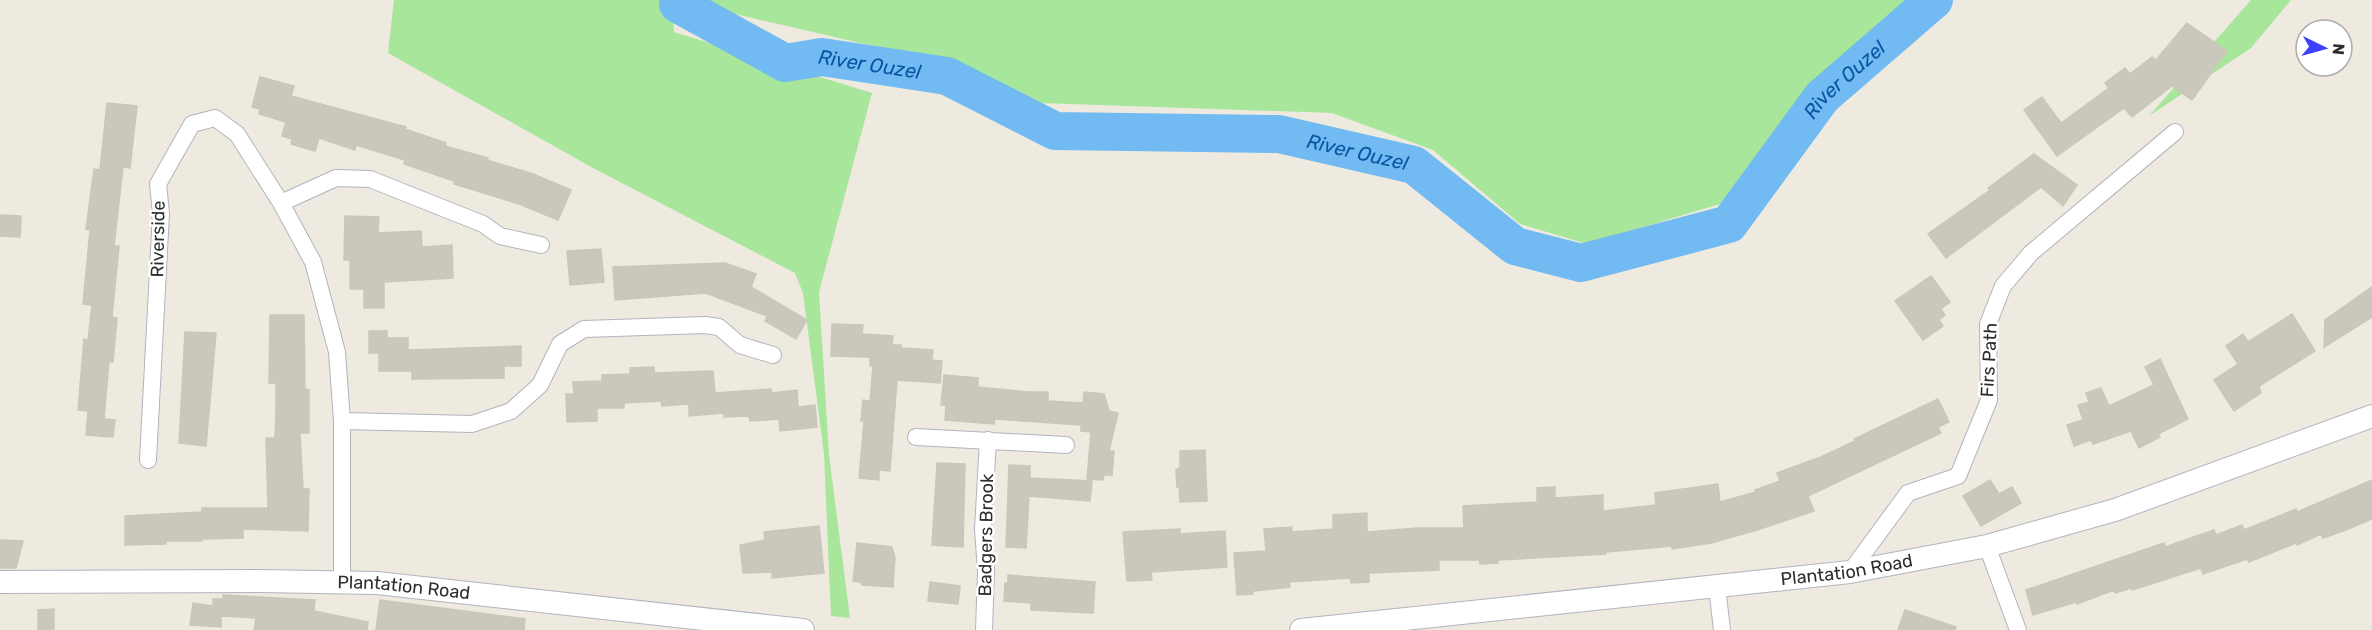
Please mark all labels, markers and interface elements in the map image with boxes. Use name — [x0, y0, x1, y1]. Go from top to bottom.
north arrow — [2294, 18, 2354, 78]
water label: River Ouzel — [1798, 35, 1891, 123]
text: N — [2328, 43, 2348, 56]
water label: River Ouzel — [817, 45, 924, 84]
water label: River Ouzel — [1304, 129, 1412, 176]
street label: Riverside — [146, 200, 170, 278]
street label: Firs Path — [1976, 322, 2002, 398]
street label: Badgers Brook — [974, 473, 998, 596]
street label: Plantation Road — [1780, 549, 1915, 590]
street label: Plantation Road — [337, 571, 471, 604]

